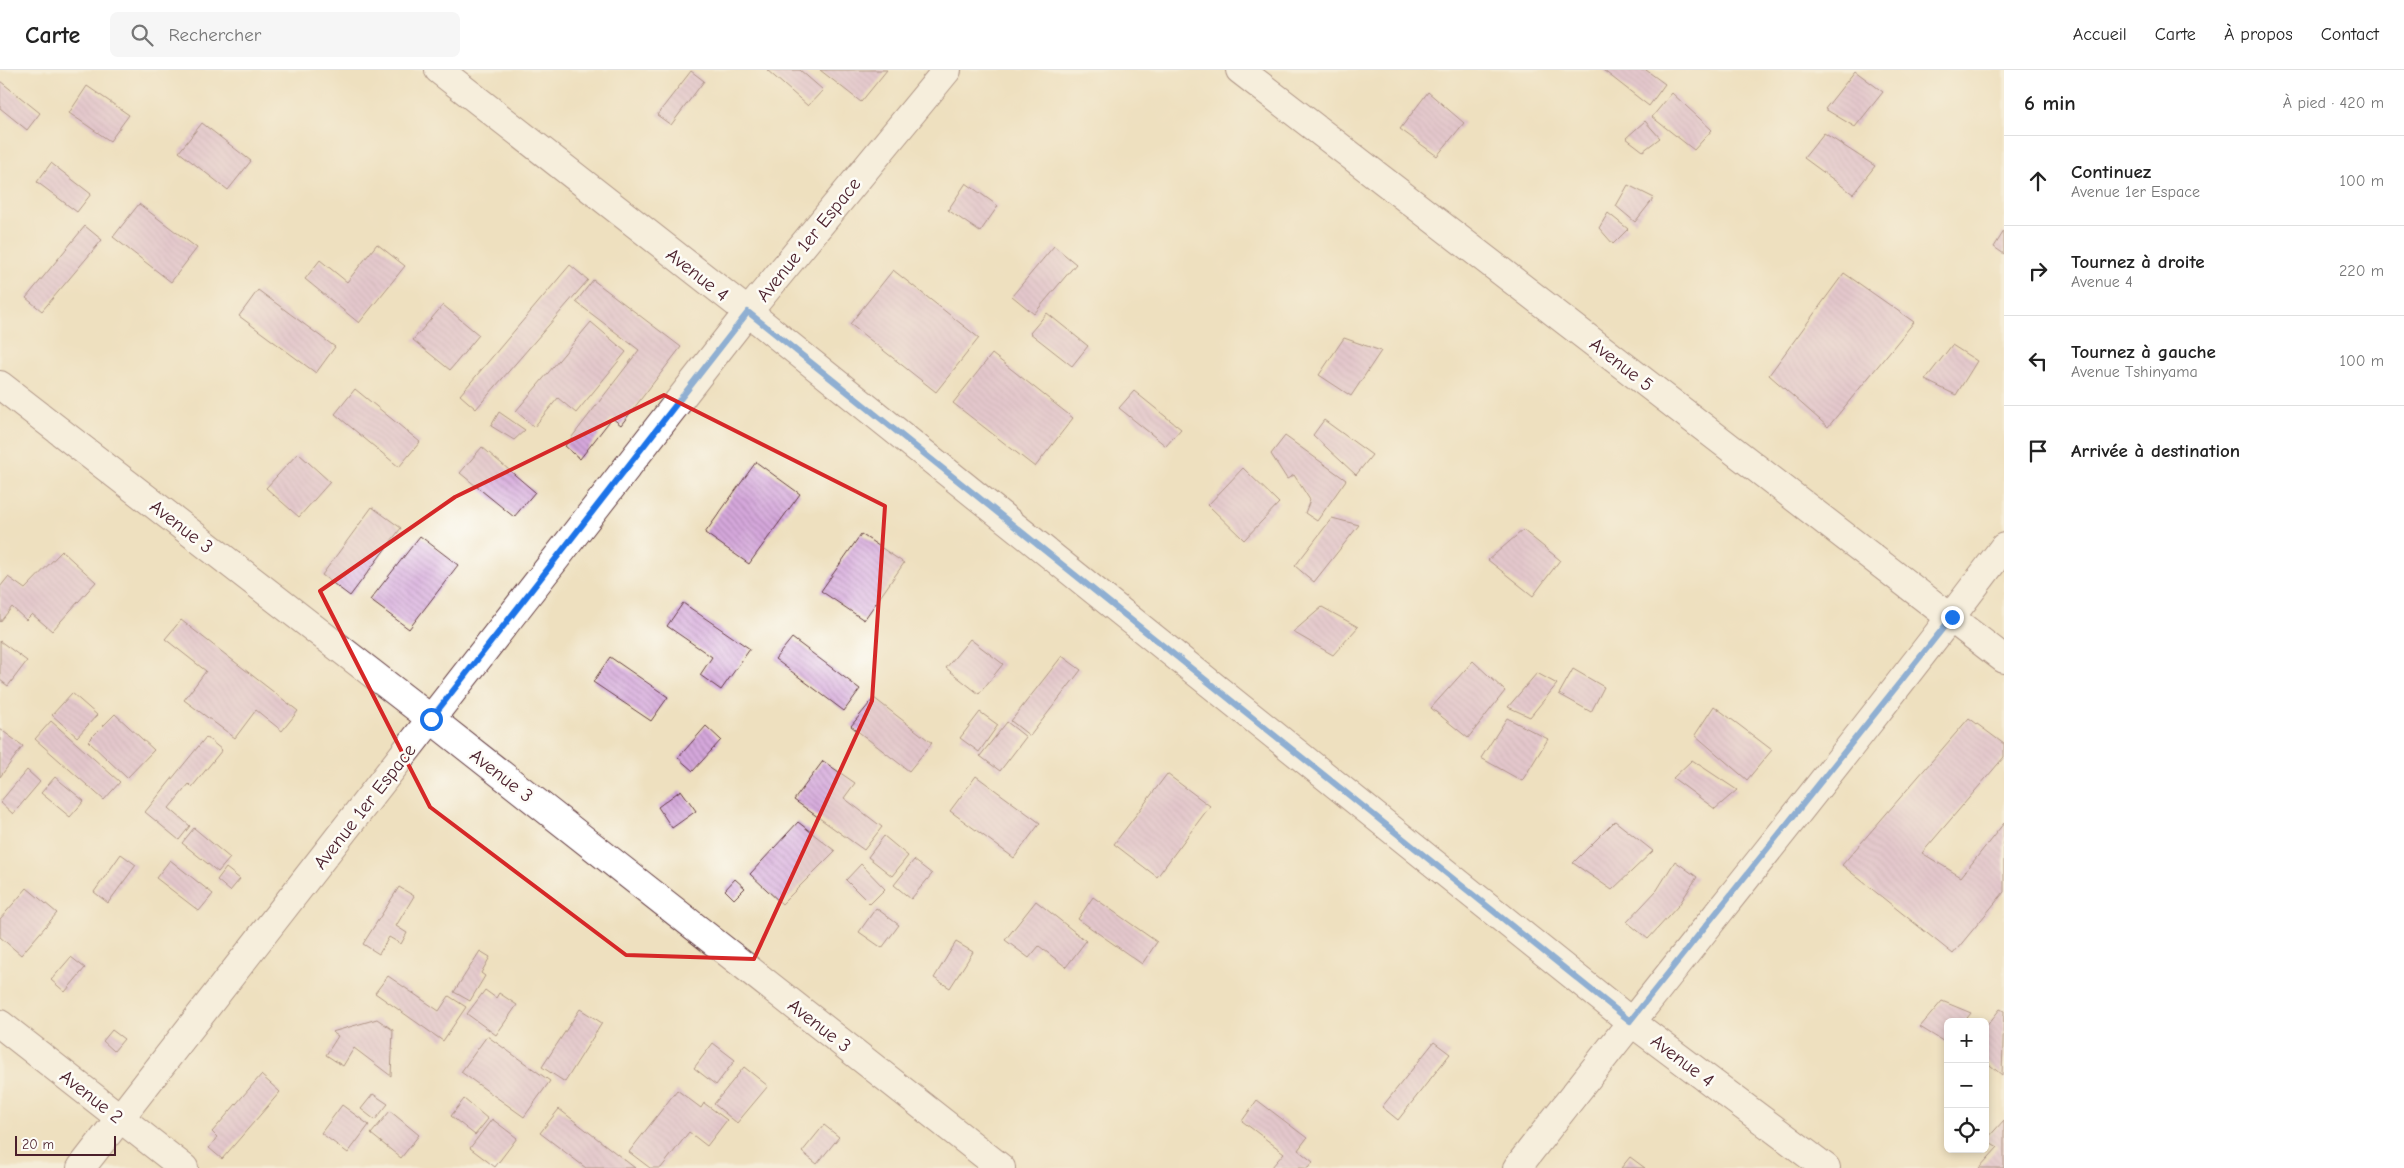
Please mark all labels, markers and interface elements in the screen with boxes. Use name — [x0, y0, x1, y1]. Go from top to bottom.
search box — [110, 12, 460, 57]
text: Carte — [25, 21, 80, 49]
icon: search — [128, 21, 156, 49]
text: Rechercher — [168, 24, 261, 46]
text: Accueil — [2073, 24, 2127, 45]
text: Carte — [2155, 24, 2196, 45]
text: À propos — [2224, 24, 2293, 45]
text: Contact — [2321, 24, 2379, 45]
text: 6 min — [2024, 91, 2076, 115]
text: À pied · 420 m — [2283, 94, 2384, 112]
text: Continuez — [2071, 161, 2151, 183]
icon: ahead — [2024, 167, 2052, 195]
text: 100 m — [2340, 172, 2384, 190]
street label: Avenue 1er Espace — [752, 173, 865, 306]
text: Avenue 1er Espace — [2071, 183, 2200, 201]
street label: Avenue 4 — [662, 244, 733, 306]
text: Tournez à droite — [2071, 251, 2205, 273]
icon: right — [2024, 257, 2052, 285]
text: 220 m — [2339, 262, 2384, 280]
text: Avenue 4 — [2071, 273, 2133, 291]
street label: Avenue 5 — [1585, 333, 1658, 396]
text: Tournez à gauche — [2071, 341, 2216, 363]
icon: left — [2024, 347, 2052, 375]
text: 100 m — [2340, 352, 2384, 370]
text: Avenue Tshinyama — [2071, 363, 2198, 381]
icon: arrive — [2024, 437, 2052, 465]
text: Arrivée à destination — [2071, 440, 2240, 462]
street label: Avenue 3 — [146, 495, 217, 558]
route end — [1941, 606, 1964, 629]
route start — [420, 708, 443, 731]
street label: Avenue 1er Espace — [309, 740, 421, 874]
street label: Avenue 3 — [466, 744, 537, 807]
street label: Avenue 3 — [784, 994, 855, 1057]
map controls — [1944, 1018, 1989, 1153]
button: + — [1944, 1018, 1989, 1063]
street label: Avenue 4 — [1646, 1030, 1718, 1092]
button: − — [1944, 1063, 1989, 1108]
street label: Avenue 2 — [55, 1065, 127, 1128]
button: locate — [1944, 1108, 1989, 1153]
scale bar — [15, 1133, 116, 1156]
text: 20 m — [22, 1136, 54, 1153]

